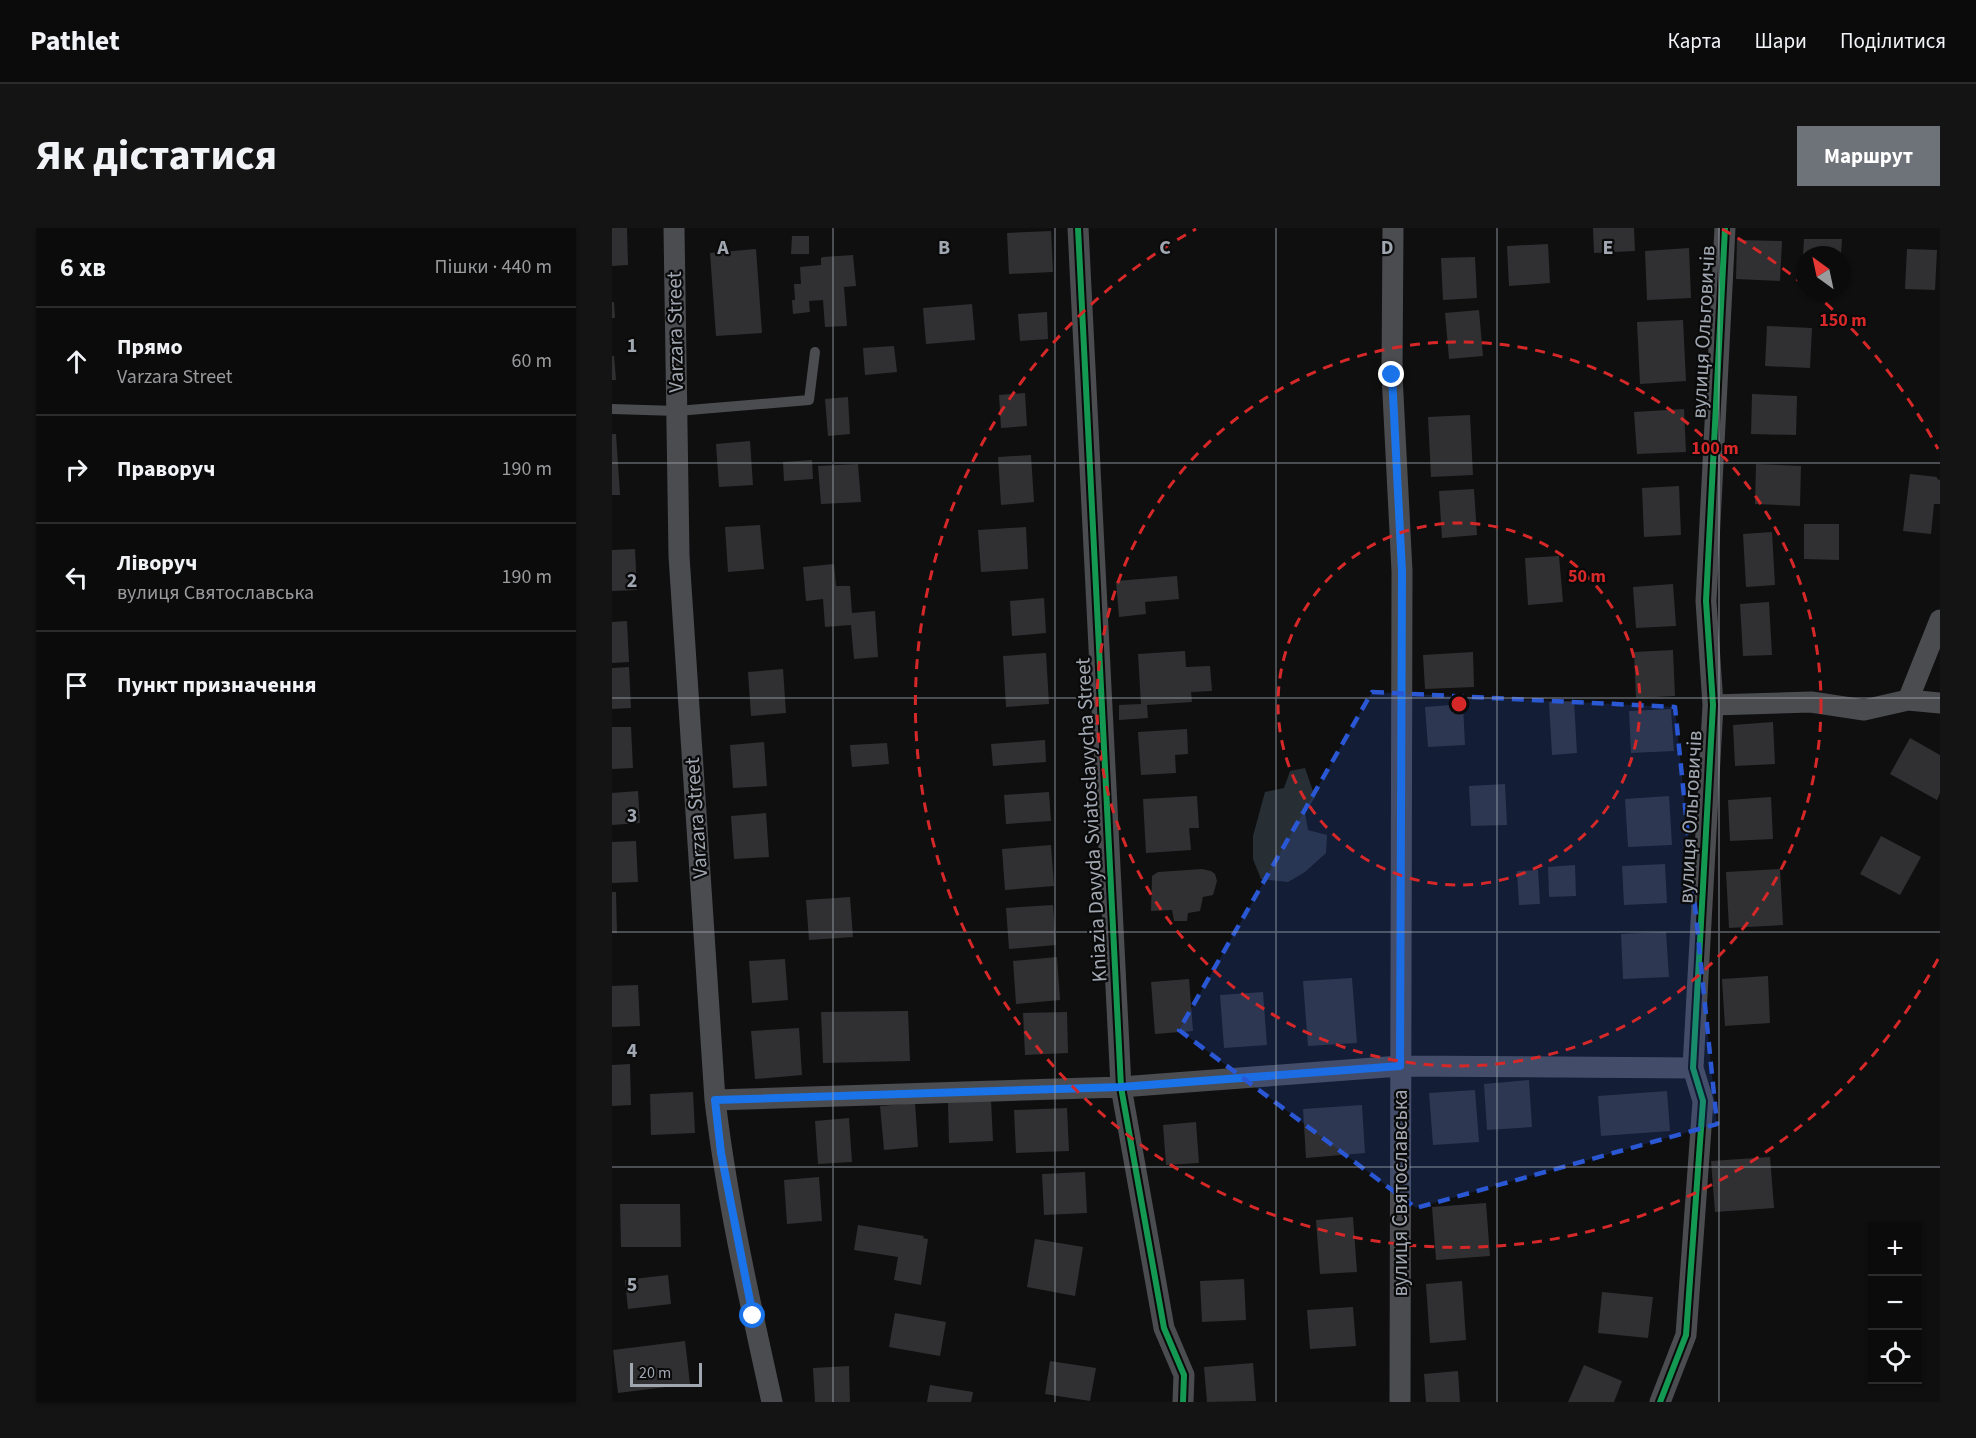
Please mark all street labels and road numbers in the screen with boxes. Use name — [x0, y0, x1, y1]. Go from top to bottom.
street label: вулиця Ольговичів — [1683, 245, 1723, 419]
street label: Varzara Street — [659, 271, 691, 393]
street label: Kniazia Davyda Sviatoslavycha Street — [1068, 657, 1114, 983]
street label: вулиця Ольговичів — [1670, 730, 1710, 904]
street label: Varzara Street — [677, 756, 715, 880]
street label: вулиця Святославська — [1385, 1089, 1415, 1297]

